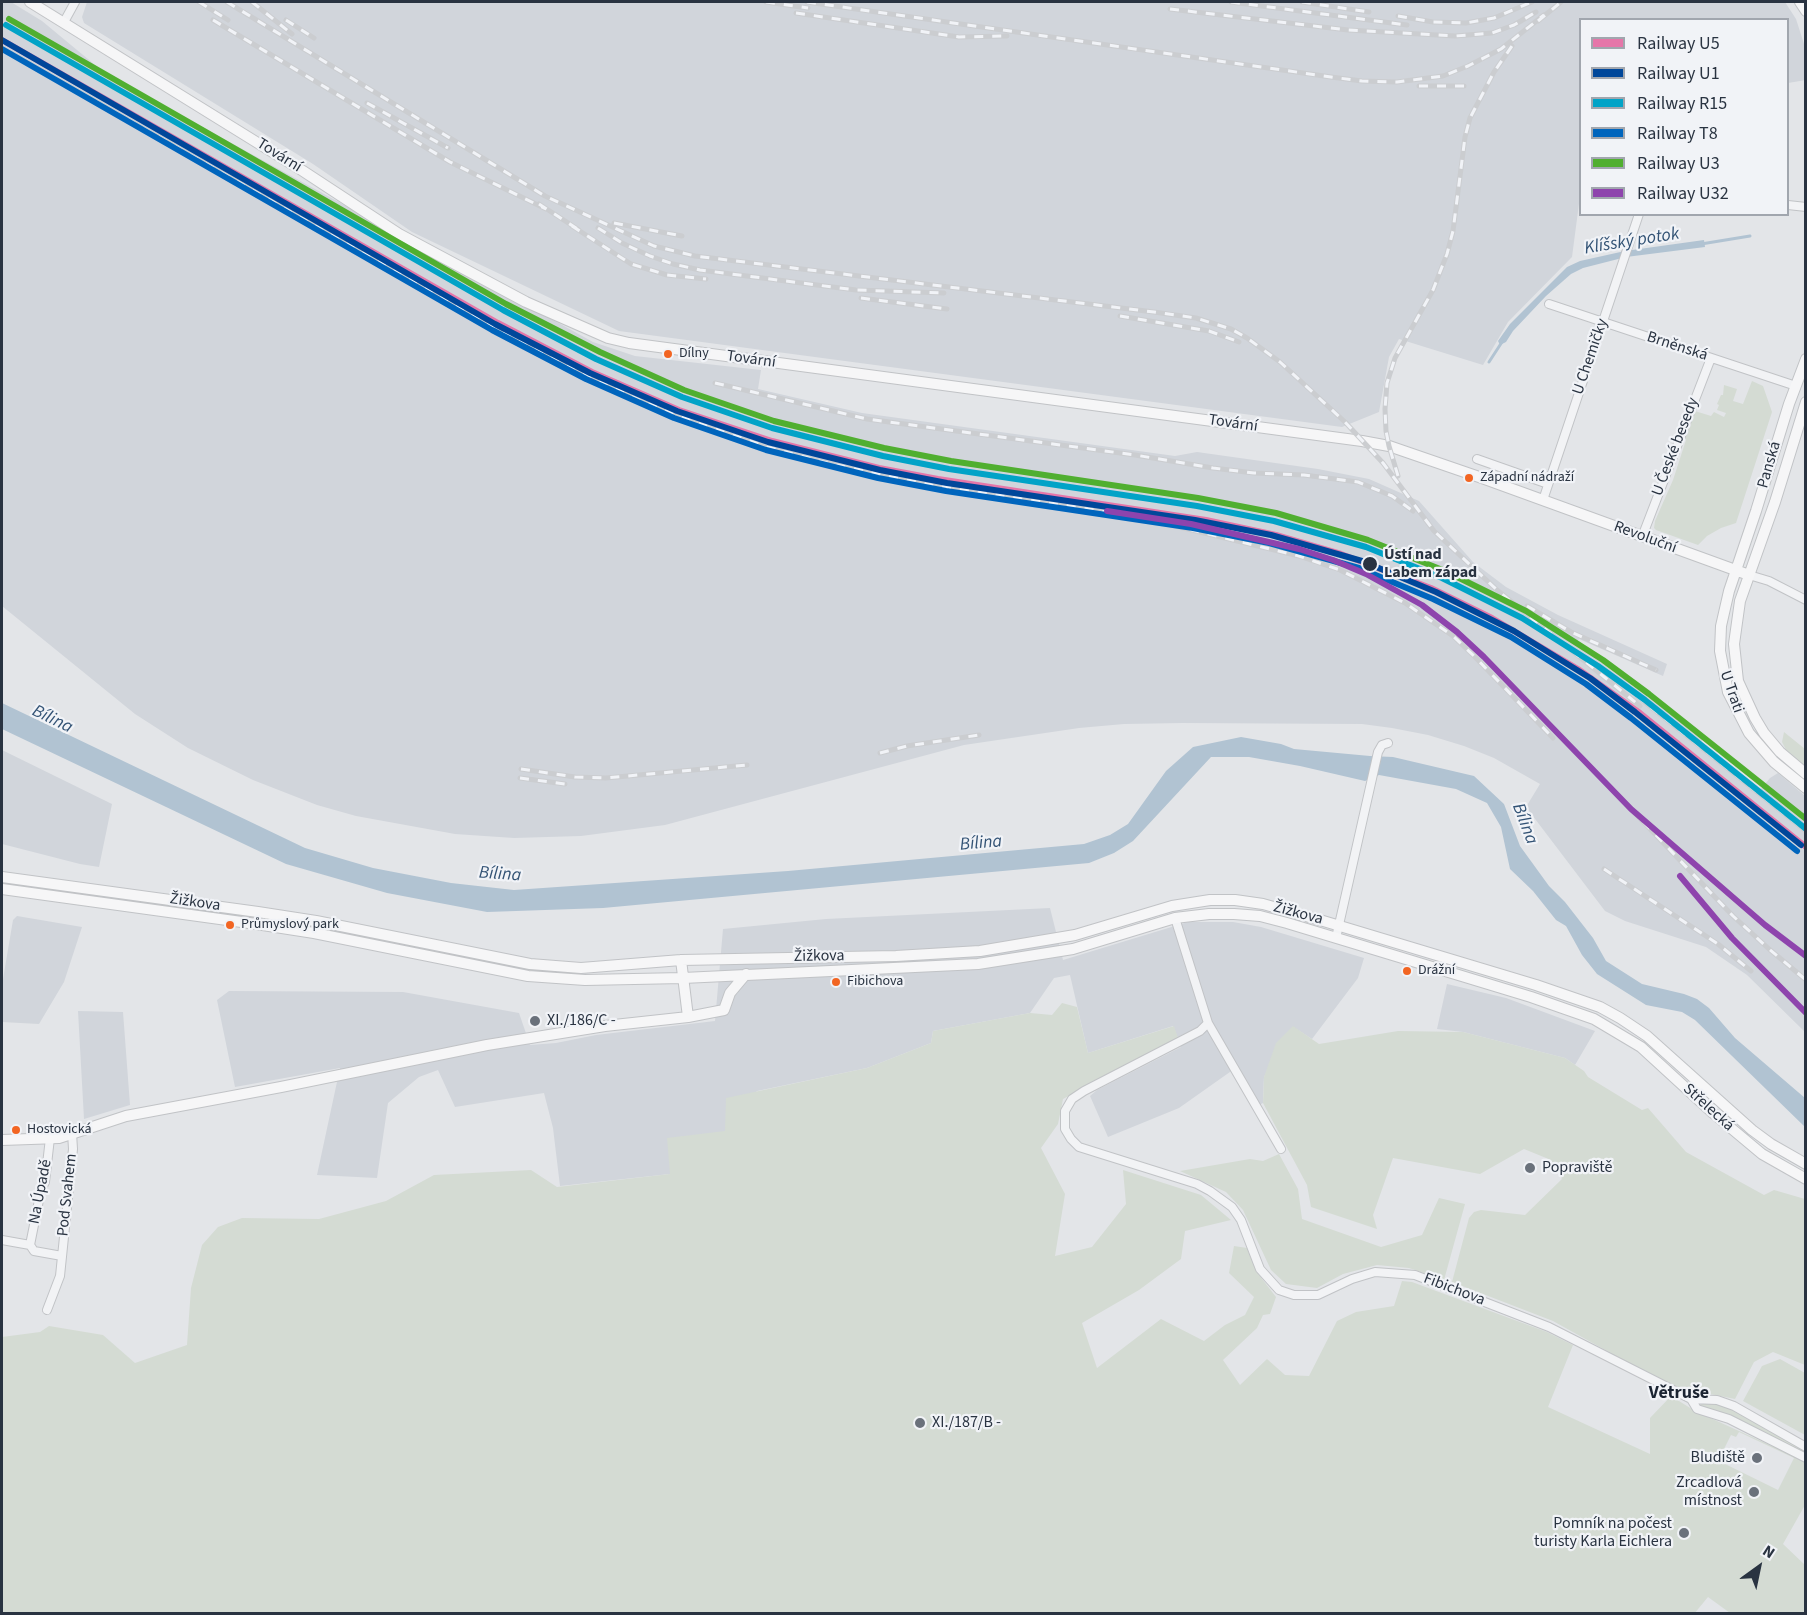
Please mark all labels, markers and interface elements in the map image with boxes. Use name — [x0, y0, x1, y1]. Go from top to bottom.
legend — [1579, 18, 1789, 216]
text: Railway U5 — [1637, 31, 1720, 56]
text: Railway U1 — [1637, 61, 1720, 86]
text: Railway R15 — [1637, 91, 1727, 116]
text: Railway T8 — [1637, 121, 1718, 146]
street label: Tovární — [253, 135, 305, 177]
text: Railway U3 — [1637, 151, 1720, 176]
text: Railway U32 — [1637, 181, 1729, 206]
water label: Klíšský potok — [1583, 224, 1681, 260]
street label: U Chemičky — [1569, 316, 1613, 398]
street label: Brněnská — [1644, 328, 1710, 366]
place label: Dílny — [679, 346, 709, 362]
street label: Tovární — [725, 347, 777, 373]
marker: Dílny — [662, 348, 674, 360]
street label: U České besedy — [1648, 395, 1704, 499]
street label: Tovární — [1207, 411, 1259, 437]
street label: Panská — [1754, 439, 1786, 491]
place label: Západní nádraží — [1480, 470, 1574, 486]
marker: Západní nádraží — [1463, 472, 1475, 484]
street label: Revoluční — [1611, 518, 1679, 558]
place label: Ústí nad Labem západ — [1384, 545, 1477, 583]
marker: Ústí nad Labem západ — [1361, 555, 1379, 573]
street label: U Trati — [1715, 668, 1747, 716]
water label: Bílina — [28, 701, 76, 739]
water label: Bílina — [1506, 800, 1542, 848]
water label: Bílina — [959, 831, 1003, 857]
water label: Bílina — [478, 863, 522, 887]
street label: Žižkova — [169, 890, 221, 916]
street label: Žižkova — [1271, 898, 1325, 930]
place label: Průmyslový park — [241, 917, 339, 933]
marker: Průmyslový park — [224, 919, 236, 931]
street label: Žižkova — [793, 947, 845, 967]
place label: Drážní — [1418, 963, 1455, 979]
marker: Drážní — [1401, 965, 1413, 977]
place label: Fibichova — [847, 974, 903, 990]
marker: Fibichova — [830, 976, 842, 988]
place label: XI./186/C - — [547, 1011, 616, 1031]
marker: XI./186/C - — [528, 1014, 542, 1028]
street label: Střelecká — [1679, 1080, 1737, 1136]
place label: Hostovická — [27, 1122, 92, 1138]
marker: Hostovická — [10, 1124, 22, 1136]
street label: Pod Svahem — [54, 1153, 82, 1237]
street label: Na Úpadě — [25, 1158, 57, 1226]
place label: Popraviště — [1542, 1158, 1612, 1178]
marker: Popraviště — [1523, 1161, 1537, 1175]
street label: Fibichova — [1420, 1269, 1488, 1311]
district label: Větruše — [1649, 1383, 1709, 1405]
place label: XI./187/B - — [932, 1413, 1001, 1433]
marker: XI./187/B - — [913, 1416, 927, 1430]
place label: Bludiště — [1690, 1448, 1745, 1468]
marker: Bludiště — [1750, 1451, 1764, 1465]
place label: Zrcadlová místnost — [1676, 1473, 1742, 1511]
marker: Zrcadlová místnost — [1747, 1485, 1761, 1499]
place label: Pomník na počest turisty Karla Eichlera — [1534, 1514, 1672, 1552]
marker: Pomník na počest turisty Karla Eichlera — [1677, 1526, 1691, 1540]
north arrow — [1729, 1537, 1789, 1597]
text: N — [1758, 1540, 1779, 1564]

